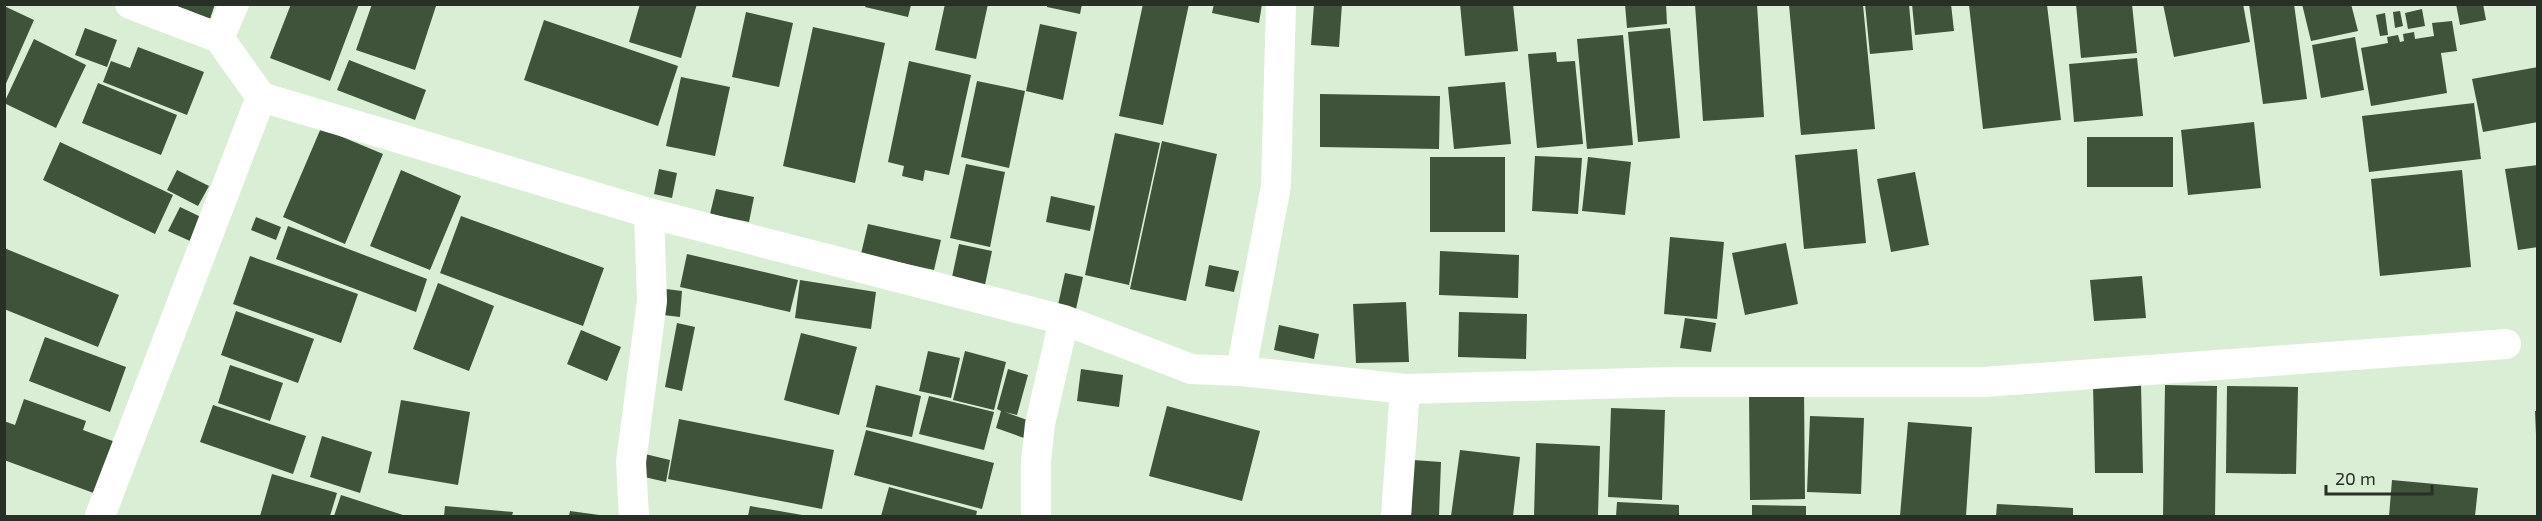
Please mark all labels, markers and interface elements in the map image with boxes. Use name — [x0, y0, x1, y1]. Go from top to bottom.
scale bar — [2326, 458, 2432, 496]
text: 20 m — [2335, 467, 2376, 489]

